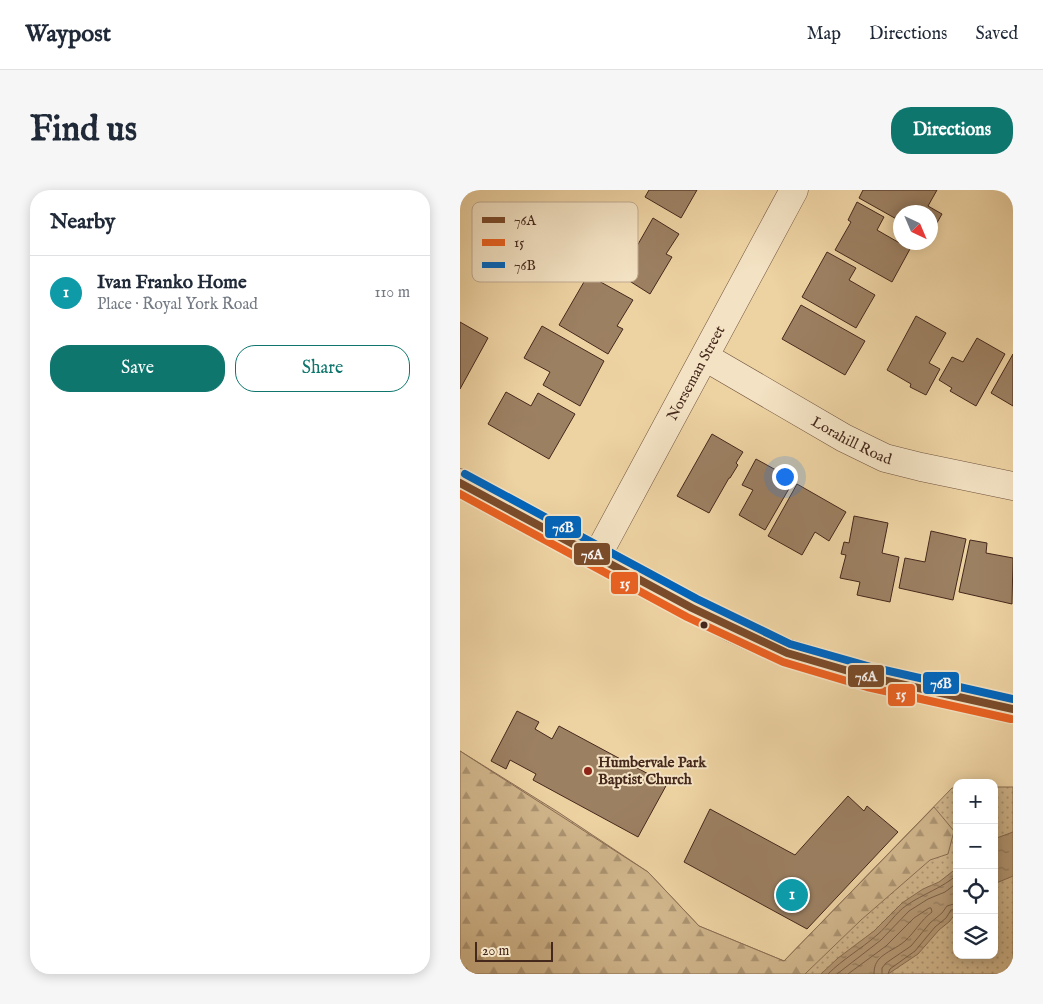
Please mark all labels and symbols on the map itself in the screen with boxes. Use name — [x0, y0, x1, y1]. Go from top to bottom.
legend — [472, 202, 638, 282]
north arrow — [893, 205, 938, 250]
text: 76A — [514, 212, 536, 230]
text: 15 — [514, 234, 524, 252]
text: 76B — [514, 257, 536, 275]
street label: Norseman Street — [662, 322, 729, 424]
street label: Lorahill Road — [808, 412, 895, 469]
your location — [772, 464, 798, 490]
line badge: 76B — [544, 515, 582, 539]
text: 76B — [552, 519, 574, 537]
line badge: 76A — [573, 542, 611, 566]
text: 76A — [581, 546, 604, 564]
line badge: 15 — [610, 571, 639, 595]
text: 15 — [620, 575, 630, 593]
unlabelled marker — [699, 620, 709, 630]
line badge: 76A — [847, 664, 885, 688]
text: 76A — [855, 668, 878, 686]
line badge: 76B — [922, 671, 960, 695]
text: 76B — [930, 675, 952, 693]
line badge: 15 — [887, 683, 916, 707]
text: 15 — [896, 686, 906, 704]
place label: Humbervale Park Baptist Church — [598, 753, 707, 789]
marker: Humbervale Park Baptist Church — [582, 765, 594, 777]
pin: 1 — [776, 876, 808, 914]
scale bar — [475, 939, 552, 962]

